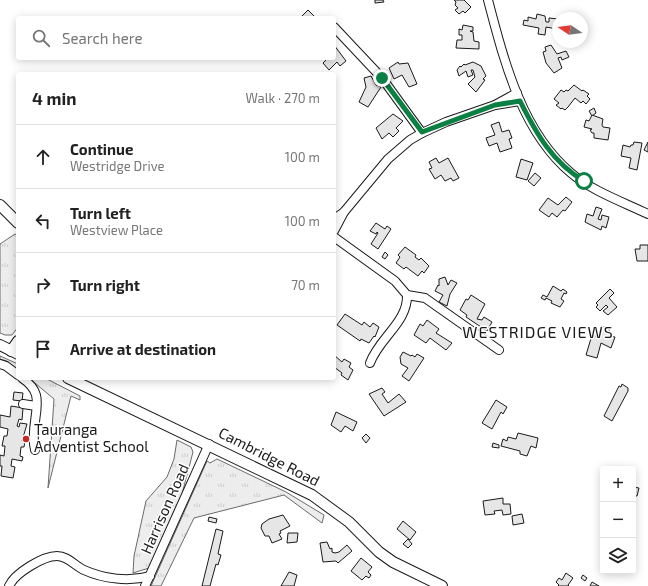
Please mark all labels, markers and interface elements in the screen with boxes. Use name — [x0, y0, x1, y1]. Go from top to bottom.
north arrow — [552, 12, 588, 48]
search box — [16, 16, 336, 60]
icon: search — [30, 27, 52, 49]
text: Search here — [62, 29, 143, 47]
route end — [373, 69, 391, 87]
text: 4 min — [32, 88, 76, 108]
text: Walk · 270 m — [245, 90, 320, 106]
text: Continue — [70, 140, 133, 158]
icon: ahead — [32, 146, 54, 168]
text: 100 m — [285, 149, 320, 165]
text: Westridge Drive — [70, 158, 164, 174]
route start — [575, 172, 593, 190]
text: Turn left — [70, 204, 131, 222]
icon: left — [32, 210, 54, 232]
text: 100 m — [285, 213, 320, 229]
text: Westview Place — [70, 222, 163, 238]
icon: right — [32, 274, 54, 296]
text: Turn right — [70, 276, 140, 294]
text: 70 m — [291, 277, 320, 293]
district label: WESTRIDGE VIEWS — [462, 322, 614, 341]
icon: arrive — [32, 338, 54, 360]
text: Arrive at destination — [70, 340, 216, 358]
place label: Tauranga Adventist School — [34, 420, 149, 455]
street label: Cambridge Road — [216, 423, 323, 489]
marker: Tauranga Adventist School — [21, 434, 31, 444]
street label: Harrison Road — [136, 461, 192, 556]
map controls — [600, 466, 636, 574]
button: + — [600, 466, 636, 502]
button: − — [600, 502, 636, 538]
button: layers — [600, 538, 636, 574]

